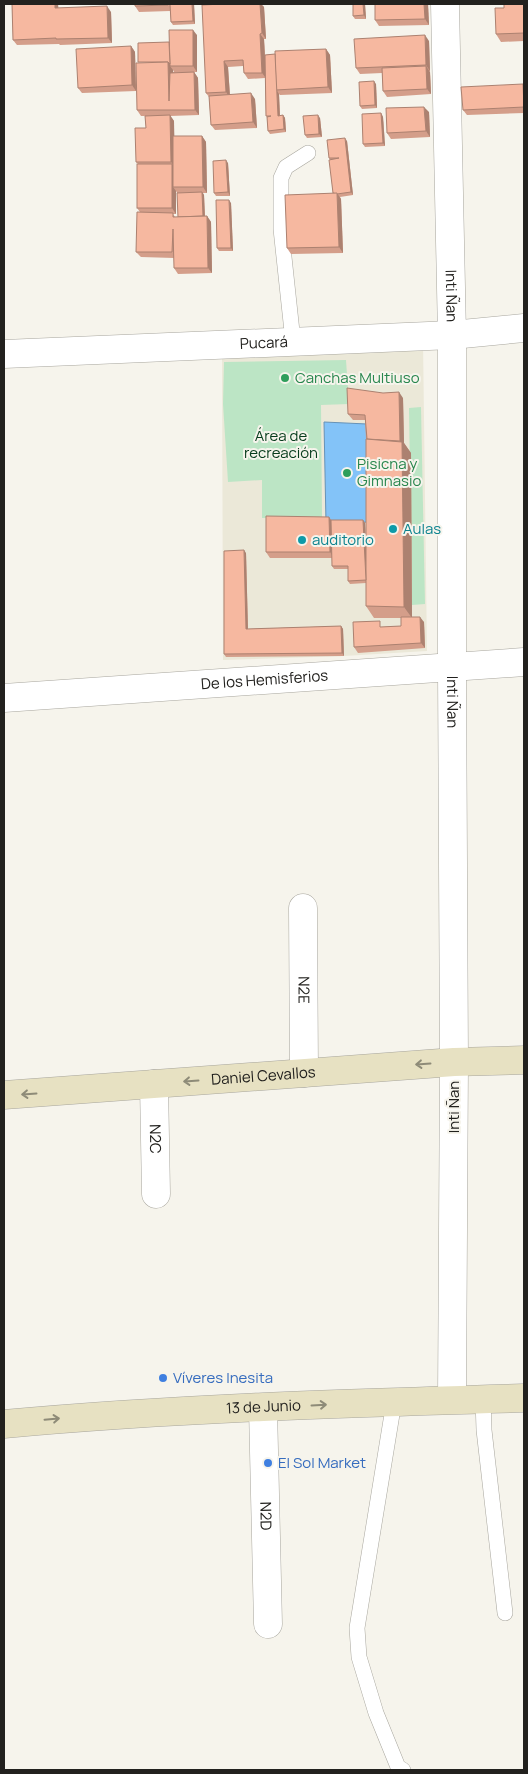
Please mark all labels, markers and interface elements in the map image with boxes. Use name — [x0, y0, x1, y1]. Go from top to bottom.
street label: Inti Ñan — [441, 269, 463, 322]
street label: Pucará — [239, 331, 288, 354]
place label: Canchas Multiuso — [295, 367, 420, 388]
marker: Canchas Multiuso — [279, 372, 291, 384]
park label: Área de recreación — [244, 425, 318, 463]
place label: Pisicna y Gimnasio — [357, 453, 421, 491]
marker: Pisicna y Gimnasio — [341, 467, 353, 479]
place label: Aulas — [403, 518, 441, 539]
marker: Aulas — [387, 523, 399, 535]
place label: auditorio — [312, 529, 374, 550]
marker: auditorio — [296, 534, 308, 546]
street label: De los Hemisferios — [200, 665, 329, 694]
street label: Inti Ñan — [442, 676, 463, 728]
street label: N2E — [293, 976, 315, 1004]
one-way arrow — [415, 1059, 431, 1069]
street label: Daniel Cevallos — [210, 1061, 316, 1090]
one-way arrow — [184, 1077, 200, 1086]
street label: Inti Ñan — [443, 1081, 464, 1133]
one-way arrow — [21, 1089, 37, 1098]
street label: N2C — [145, 1124, 166, 1154]
place label: Víveres Inesita — [173, 1367, 273, 1388]
marker: Víveres Inesita — [157, 1372, 169, 1384]
street label: 13 de Junio — [225, 1394, 301, 1419]
one-way arrow — [311, 1401, 327, 1410]
one-way arrow — [44, 1415, 60, 1424]
place label: El Sol Market — [278, 1452, 366, 1473]
marker: El Sol Market — [262, 1457, 274, 1469]
street label: N2D — [255, 1501, 277, 1531]

